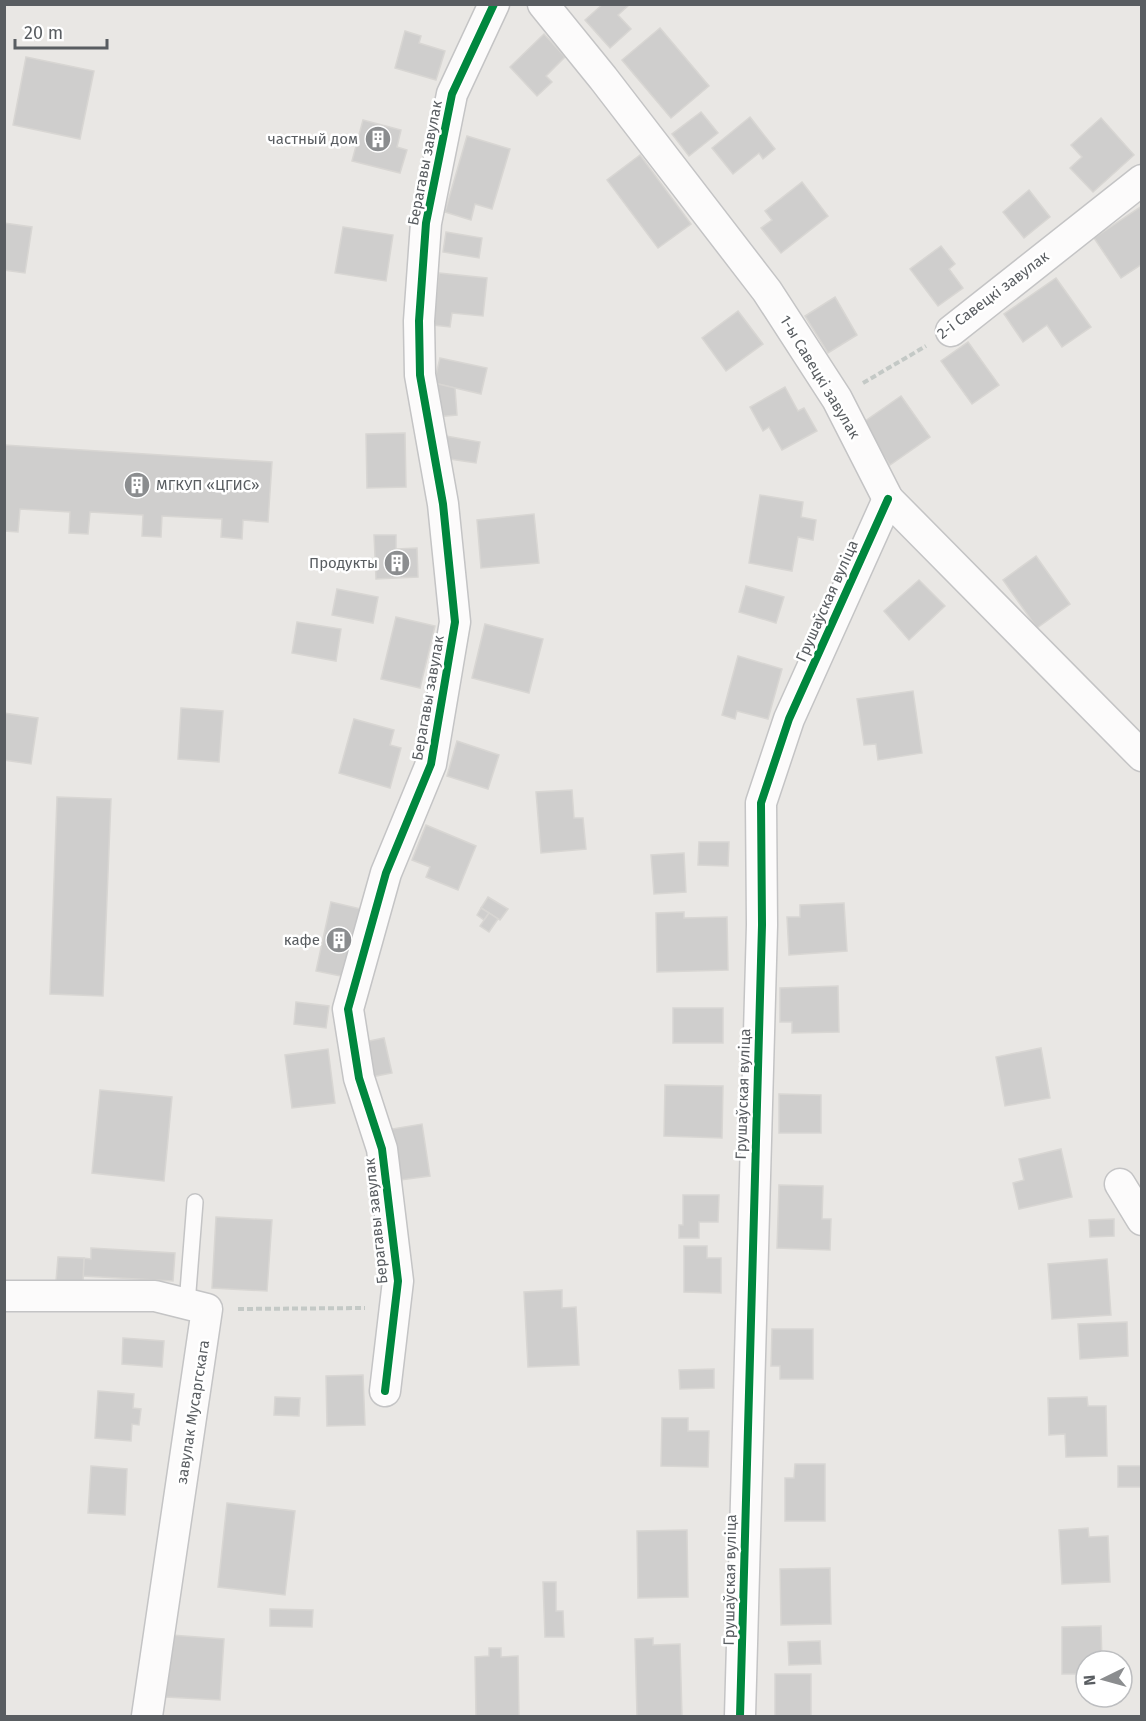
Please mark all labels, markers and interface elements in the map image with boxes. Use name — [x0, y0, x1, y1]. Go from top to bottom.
scale bar — [15, 12, 106, 50]
text: 20 m — [24, 22, 63, 44]
street label: Берагавы завулак — [404, 99, 446, 227]
building icon: частный дом — [363, 124, 393, 154]
place label: частный дом — [268, 130, 358, 148]
street label: 2-і Савецкі завулак — [934, 247, 1052, 343]
street label: 1-ы Савецкі завулак — [776, 312, 864, 442]
building icon: МГКУП «ЦГИС» — [122, 470, 152, 500]
place label: МГКУП «ЦГИС» — [156, 476, 259, 494]
street label: Грушаўская вуліца — [792, 537, 862, 665]
building icon: Продукты — [382, 548, 412, 578]
place label: Продукты — [309, 554, 378, 572]
street label: Берагавы завулак — [408, 634, 448, 762]
building icon: кафе — [324, 925, 354, 955]
place label: кафе — [284, 931, 320, 949]
street label: Грушаўская вуліца — [732, 1028, 754, 1160]
street label: Берагавы завулак — [360, 1157, 392, 1285]
street label: завулак Мусаргскага — [173, 1339, 213, 1485]
street label: Грушаўская вуліца — [720, 1514, 740, 1646]
north arrow — [1074, 1649, 1134, 1709]
text: N — [1080, 1674, 1099, 1686]

